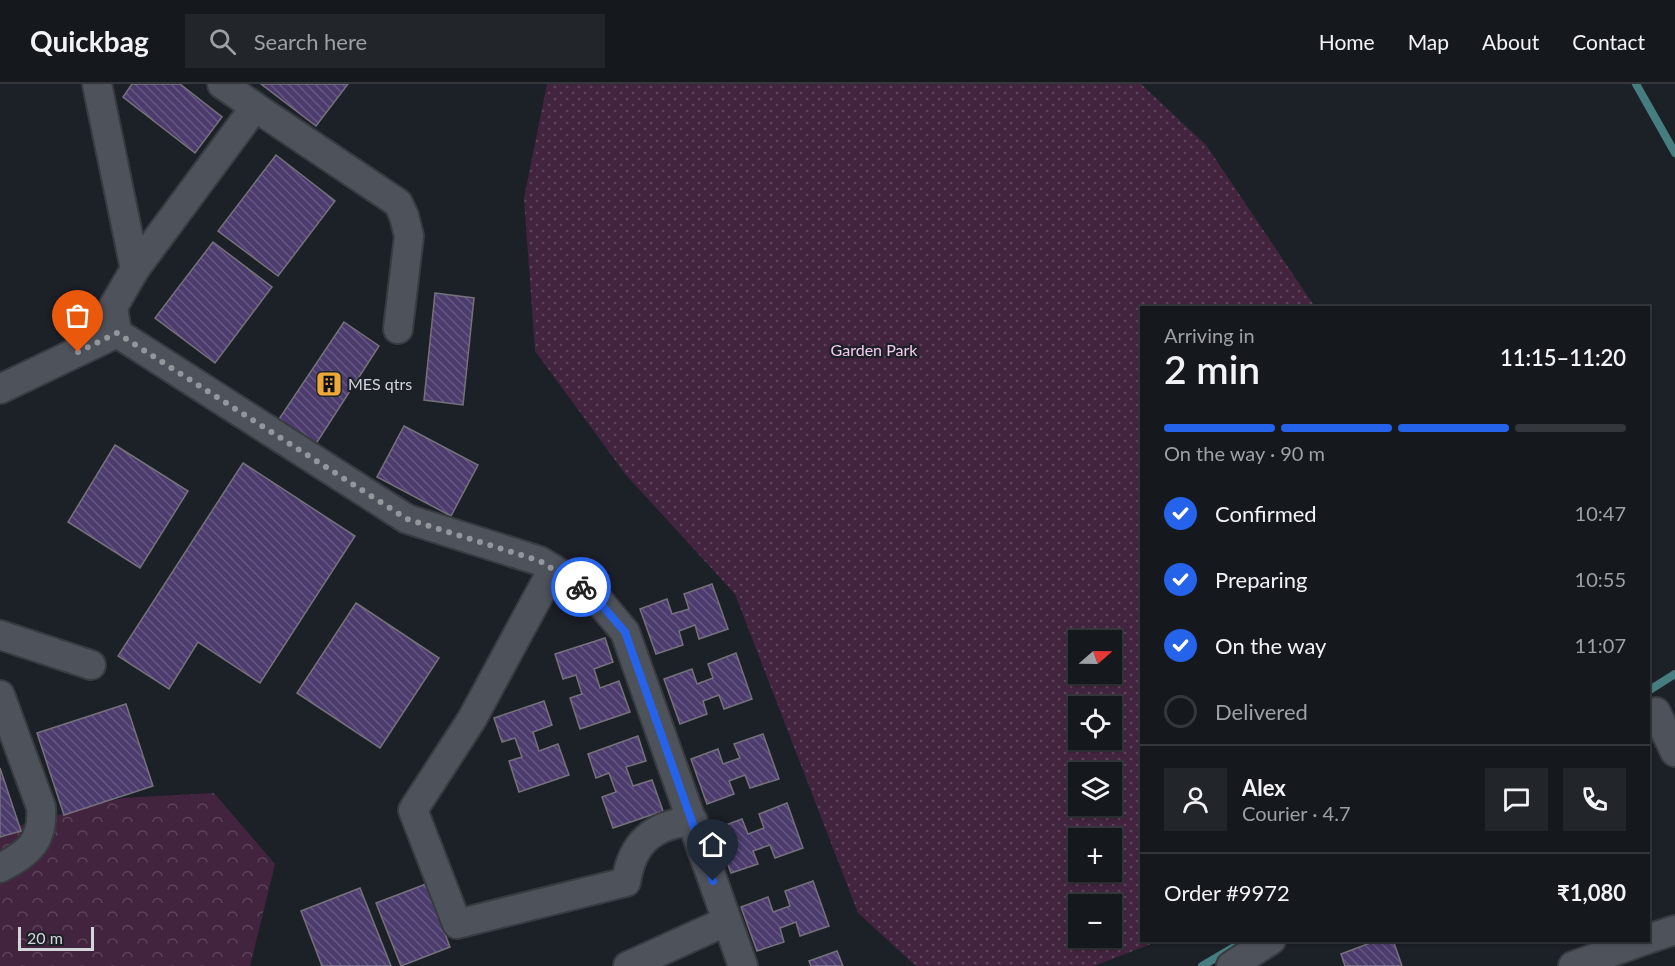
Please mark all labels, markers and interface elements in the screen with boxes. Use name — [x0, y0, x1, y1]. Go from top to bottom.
search box — [185, 14, 605, 68]
text: Quickbag — [30, 24, 149, 58]
icon: search — [206, 25, 239, 58]
text: Search here — [254, 28, 367, 55]
text: Home — [1319, 29, 1375, 54]
text: Map — [1408, 29, 1449, 54]
text: About — [1482, 29, 1539, 54]
text: Contact — [1572, 29, 1645, 54]
pin — [52, 290, 103, 352]
icon: bag — [61, 299, 94, 332]
text: Arriving in — [1164, 323, 1255, 347]
park label: Garden Park — [831, 340, 918, 359]
text: 11:15–11:20 — [1500, 344, 1626, 371]
text: 2 min — [1164, 346, 1260, 392]
building icon: MES qtrs — [314, 369, 344, 399]
place label: MES qtrs — [348, 374, 412, 393]
text: On the way · 90 m — [1164, 441, 1325, 465]
icon: check — [1164, 497, 1197, 530]
text: Confirmed — [1215, 500, 1317, 527]
text: 10:47 — [1575, 501, 1626, 525]
courier — [551, 557, 611, 617]
icon: check — [1164, 563, 1197, 596]
text: Preparing — [1215, 566, 1307, 593]
text: 10:55 — [1575, 567, 1626, 591]
icon: bike — [565, 571, 598, 604]
icon: check — [1164, 629, 1197, 662]
north arrow — [1068, 630, 1122, 684]
map controls — [1068, 630, 1122, 948]
text: On the way — [1215, 632, 1326, 659]
text: 11:07 — [1575, 633, 1626, 657]
button: locate — [1068, 696, 1122, 750]
text: Delivered — [1215, 698, 1308, 725]
button: layers — [1068, 762, 1122, 816]
button: person — [1164, 768, 1227, 831]
button: chat — [1485, 768, 1548, 831]
button: phone — [1563, 768, 1626, 831]
text: Alex — [1242, 774, 1286, 801]
text: Courier · 4.7 — [1242, 801, 1351, 825]
pin — [687, 819, 738, 881]
icon: home — [696, 828, 729, 861]
button: + — [1068, 828, 1122, 882]
text: Order #9972 — [1164, 879, 1290, 906]
text: ₹1,080 — [1557, 879, 1626, 906]
button: − — [1068, 894, 1122, 948]
scale bar — [18, 924, 94, 952]
text: 20 m — [27, 928, 63, 947]

